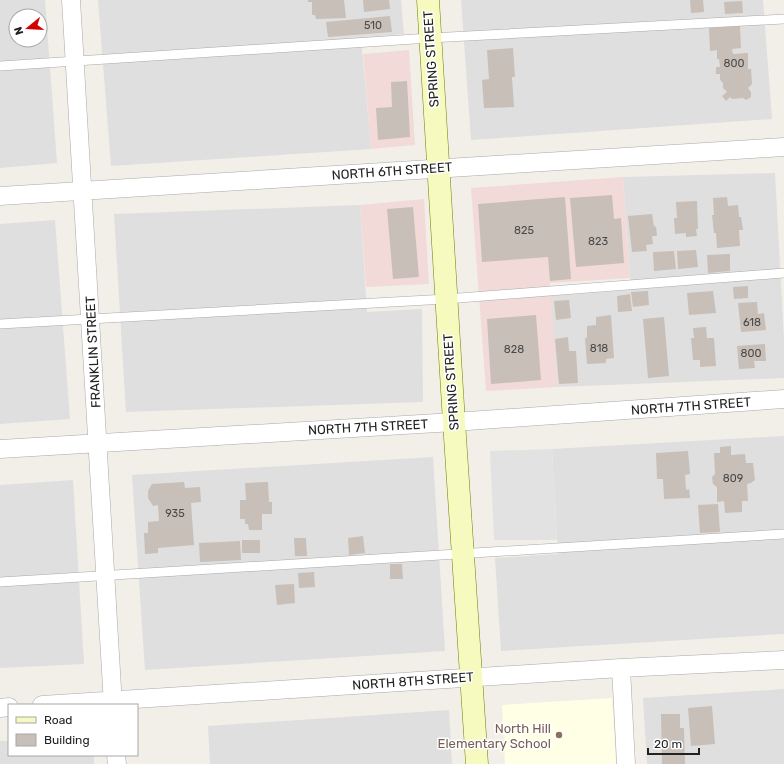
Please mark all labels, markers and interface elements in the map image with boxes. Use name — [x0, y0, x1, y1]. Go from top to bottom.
north arrow — [8, 8, 48, 48]
street label: SPRING STREET — [420, 10, 442, 108]
house number: 510 — [364, 19, 382, 32]
text: N — [12, 25, 26, 37]
house number: 800 — [724, 57, 744, 70]
street label: NORTH 6TH STREET — [331, 159, 453, 183]
house number: 825 — [514, 224, 534, 237]
house number: 823 — [588, 235, 608, 248]
street label: FRANKLIN STREET — [83, 295, 103, 408]
house number: 618 — [743, 316, 761, 329]
street label: SPRING STREET — [440, 333, 462, 431]
house number: 818 — [590, 342, 608, 355]
house number: 828 — [504, 343, 524, 356]
house number: 800 — [741, 347, 761, 360]
street label: NORTH 7TH STREET — [631, 394, 752, 418]
street label: NORTH 7TH STREET — [308, 416, 429, 438]
house number: 809 — [723, 472, 743, 485]
house number: 935 — [165, 507, 185, 520]
street label: NORTH 8TH STREET — [352, 669, 475, 693]
legend — [8, 704, 138, 756]
text: Road — [44, 713, 72, 727]
place label: North Hill Elementary School — [438, 721, 551, 751]
marker: North Hill Elementary School — [554, 730, 564, 740]
scale bar — [648, 730, 699, 756]
text: Building — [44, 733, 90, 747]
text: 20 m — [654, 737, 682, 751]

